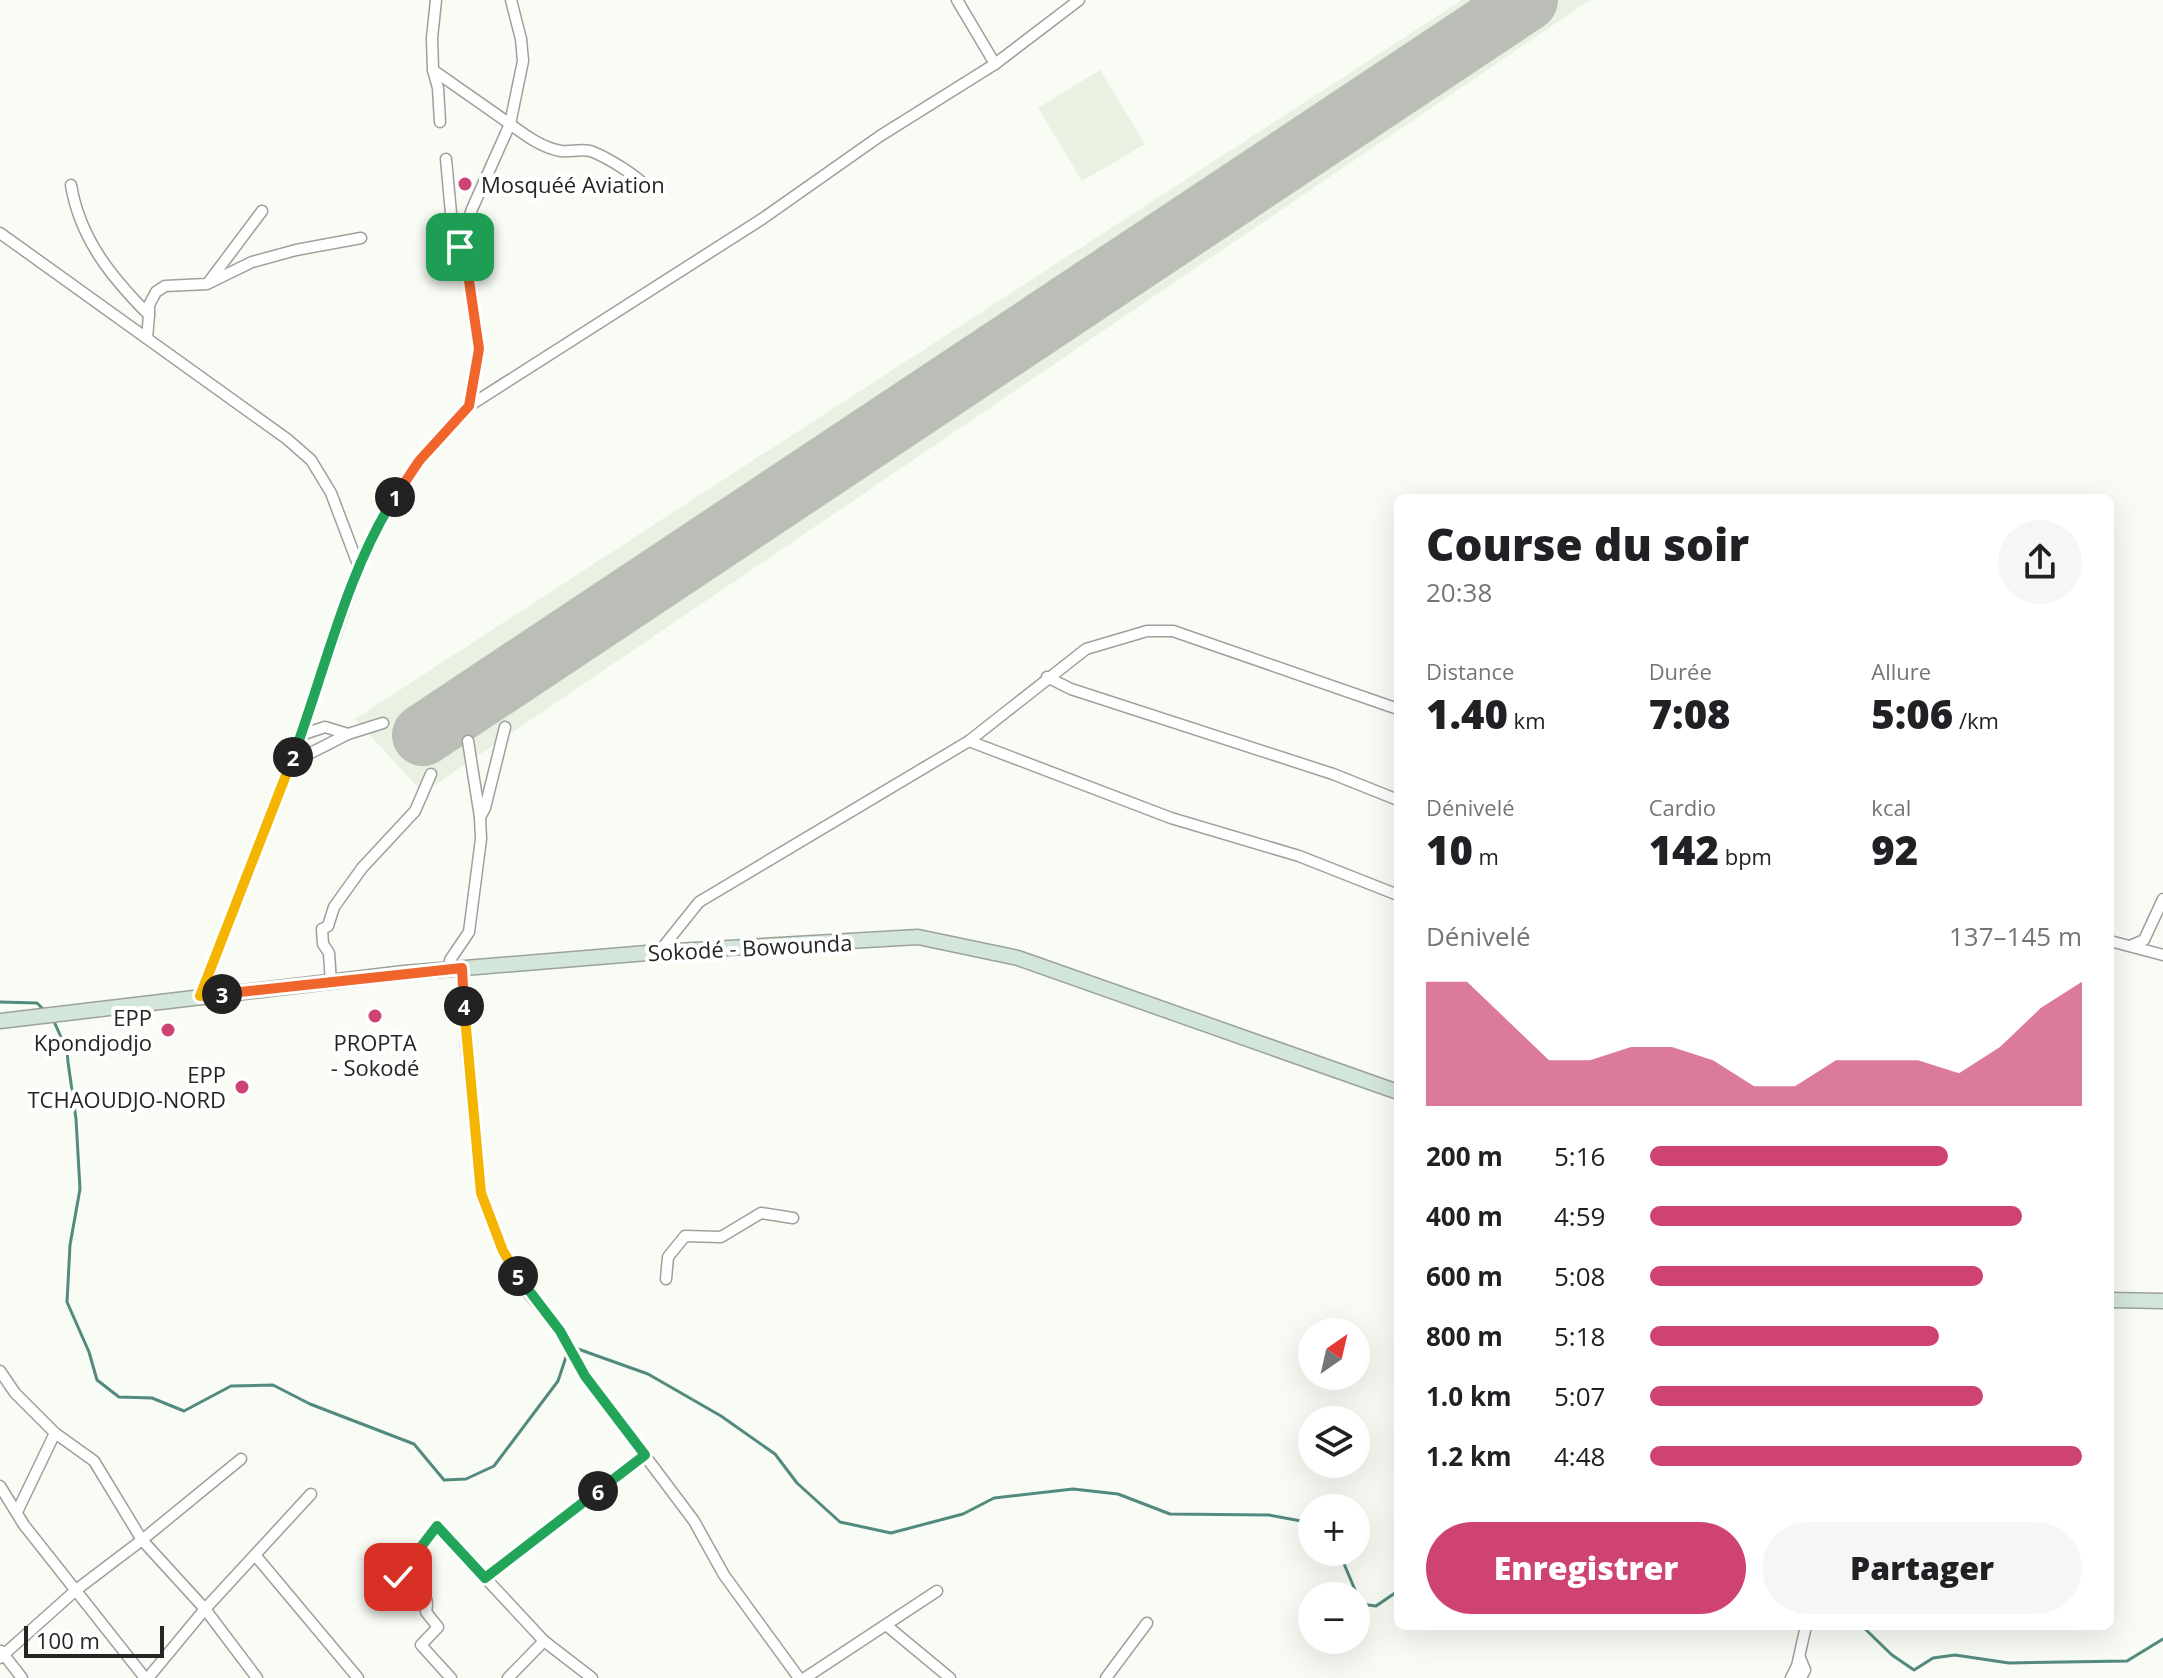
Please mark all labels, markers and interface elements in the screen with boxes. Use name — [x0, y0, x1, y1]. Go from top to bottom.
place label: Mosquéé Aviation — [481, 169, 665, 199]
marker: Mosquéé Aviation — [456, 175, 474, 193]
pin — [426, 213, 494, 281]
icon: arrive — [438, 225, 482, 269]
pin: 1 — [375, 477, 415, 517]
text: 1 — [389, 482, 401, 512]
text: Course du soir — [1426, 514, 1749, 574]
button: share — [1998, 520, 2082, 604]
text: 20:38 — [1426, 574, 1492, 610]
text: Distance — [1426, 656, 1514, 686]
text: Durée — [1649, 656, 1712, 686]
text: Allure — [1871, 656, 1931, 686]
text: 1.40 — [1426, 686, 1508, 741]
text: 7:08 — [1649, 686, 1731, 741]
text: 5:06 — [1871, 686, 1953, 741]
text: km — [1508, 705, 1546, 735]
text: /km — [1953, 705, 1999, 735]
pin: 2 — [273, 737, 313, 777]
text: 2 — [287, 742, 299, 772]
text: Dénivelé — [1426, 792, 1515, 822]
text: Cardio — [1649, 792, 1716, 822]
text: kcal — [1871, 792, 1911, 822]
text: 10 — [1426, 822, 1473, 877]
text: 142 — [1649, 822, 1719, 877]
text: 92 — [1871, 822, 1918, 877]
text: m — [1473, 841, 1499, 871]
text: bpm — [1719, 841, 1772, 871]
text: Dénivelé — [1426, 918, 1531, 954]
text: 137–145 m — [1949, 918, 2082, 954]
street label: Sokodé - Bowounda — [647, 927, 853, 967]
pin: 3 — [202, 974, 242, 1014]
text: 3 — [216, 979, 228, 1009]
pin: 4 — [444, 986, 484, 1026]
text: 4 — [458, 991, 470, 1021]
place label: EPP Kpondjodjo — [34, 1002, 152, 1057]
marker: PROPTA - Sokodé — [366, 1007, 384, 1025]
marker: EPP Kpondjodjo — [159, 1021, 177, 1039]
place label: PROPTA - Sokodé — [331, 1027, 419, 1082]
place label: EPP TCHAOUDJO-NORD — [27, 1059, 226, 1114]
marker: EPP TCHAOUDJO-NORD — [233, 1078, 251, 1096]
text: 200 m — [1426, 1138, 1503, 1174]
text: 5:16 — [1554, 1138, 1605, 1174]
text: 400 m — [1426, 1198, 1503, 1234]
text: 4:59 — [1554, 1198, 1605, 1234]
pin: 5 — [498, 1256, 538, 1296]
text: 600 m — [1426, 1258, 1503, 1294]
text: 5:08 — [1554, 1258, 1605, 1294]
text: 5 — [512, 1261, 524, 1291]
north arrow — [1298, 1318, 1370, 1390]
map controls — [1298, 1318, 1370, 1654]
text: 800 m — [1426, 1318, 1503, 1354]
text: 5:18 — [1554, 1318, 1605, 1354]
text: 1.0 km — [1426, 1378, 1512, 1414]
text: 5:07 — [1554, 1378, 1605, 1414]
button: layers — [1298, 1406, 1370, 1478]
text: 1.2 km — [1426, 1438, 1512, 1474]
text: 4:48 — [1554, 1438, 1605, 1474]
pin: 6 — [578, 1471, 618, 1511]
text: 6 — [592, 1476, 604, 1506]
button: + — [1298, 1494, 1370, 1566]
button: Enregistrer — [1426, 1522, 1746, 1614]
button: Partager — [1762, 1522, 2082, 1614]
pin — [364, 1543, 432, 1611]
icon: check — [376, 1555, 420, 1599]
button: − — [1298, 1582, 1370, 1654]
scale bar — [24, 1622, 164, 1658]
text: 100 m — [36, 1625, 100, 1655]

